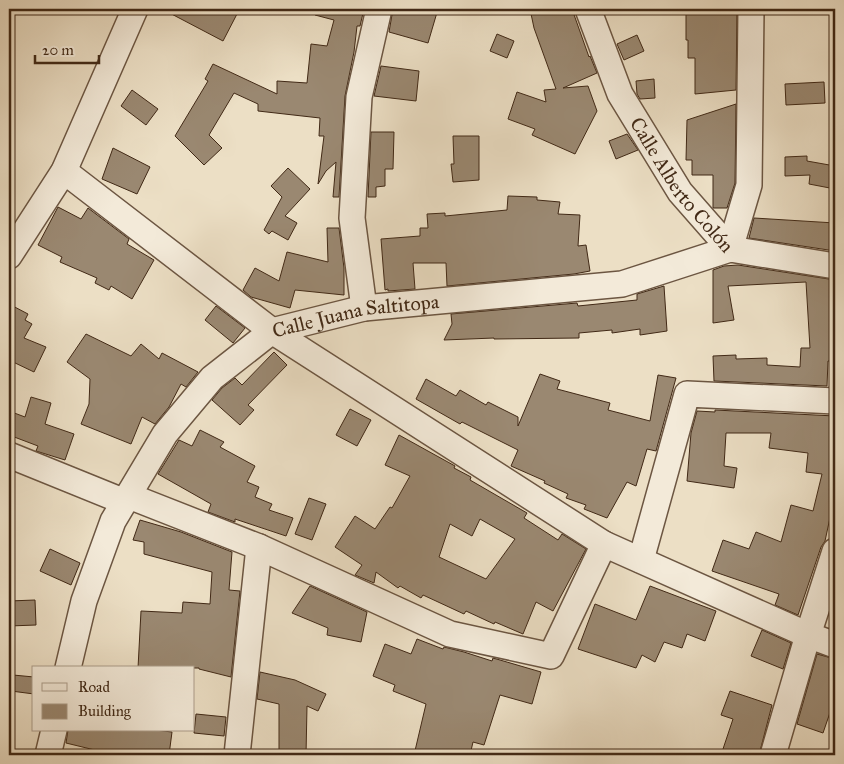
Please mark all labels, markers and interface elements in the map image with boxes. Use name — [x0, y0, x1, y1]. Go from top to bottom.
scale bar — [35, 32, 99, 64]
text: 20 m — [42, 41, 74, 59]
street label: Calle Alberto Colón — [625, 113, 739, 257]
street label: Calle Juana Saltitopa — [270, 289, 441, 342]
legend — [32, 666, 195, 732]
text: Road — [78, 678, 110, 696]
text: Building — [78, 702, 132, 720]

